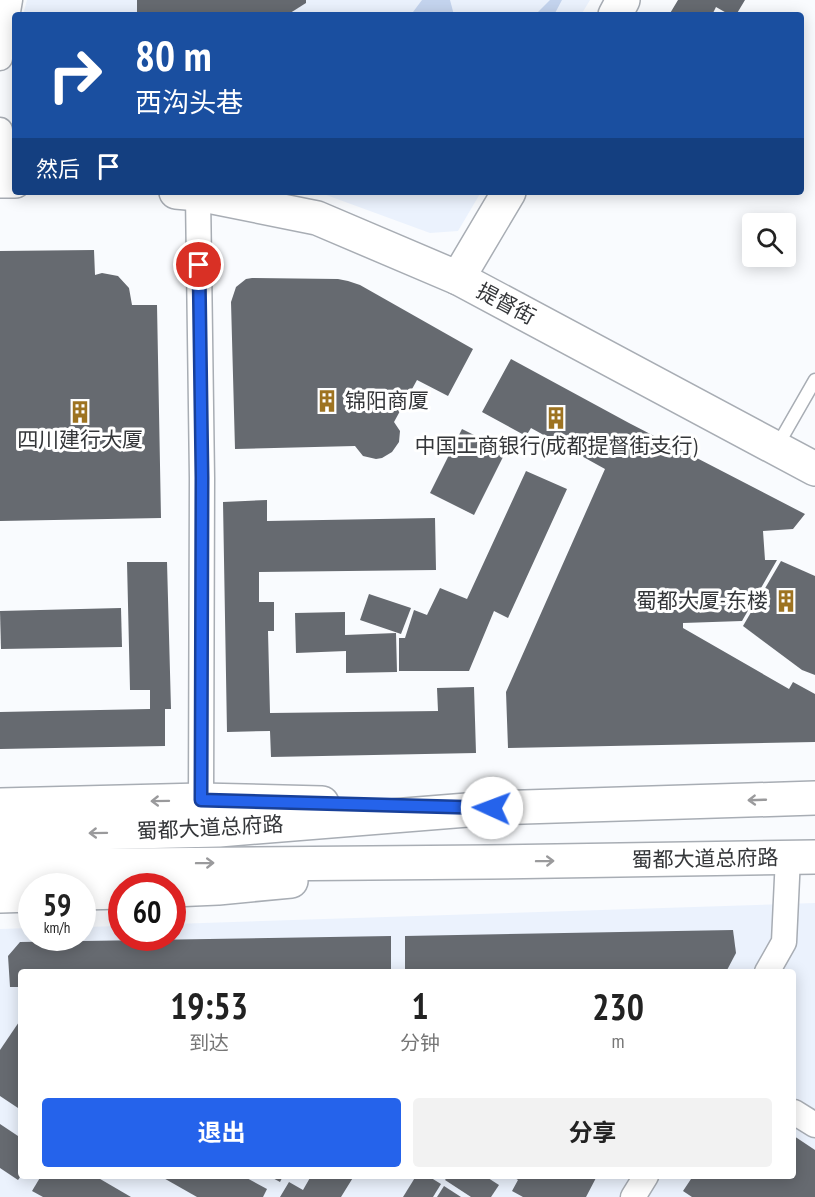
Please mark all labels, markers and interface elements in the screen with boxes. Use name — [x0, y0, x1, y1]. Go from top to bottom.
text: 80 m — [135, 28, 212, 83]
icon: right — [36, 36, 114, 114]
text: 西沟头巷 — [135, 85, 243, 119]
icon: arrive — [92, 150, 125, 183]
text: 然后 — [36, 155, 80, 183]
map controls — [742, 213, 796, 267]
button: search — [742, 213, 796, 267]
pin — [173, 239, 224, 290]
icon: arrive — [182, 248, 215, 281]
street label: 提督街 — [472, 277, 540, 330]
place label: 锦阳商厦 — [345, 387, 429, 414]
building icon: 锦阳商厦 — [314, 388, 340, 414]
building icon: 四川建行大厦 — [67, 399, 93, 425]
building icon: 中国工商银行(成都提督街支行) — [543, 405, 569, 431]
place label: 四川建行大厦 — [17, 426, 143, 453]
place label: 中国工商银行(成都提督街支行) — [415, 432, 697, 459]
place label: 蜀都大厦-东楼 — [636, 587, 768, 614]
building icon: 蜀都大厦-东楼 — [773, 588, 799, 614]
position arrow — [460, 776, 524, 840]
one-way arrow — [747, 794, 767, 805]
one-way arrow — [151, 795, 171, 807]
street label: 蜀都大道总府路 — [136, 810, 284, 845]
one-way arrow — [89, 827, 109, 838]
street label: 蜀都大道总府路 — [631, 844, 779, 873]
one-way arrow — [535, 855, 555, 867]
one-way arrow — [195, 857, 215, 869]
speed limit sign: 60 — [108, 873, 186, 951]
text: 59 — [43, 885, 71, 924]
text: km/h — [44, 918, 70, 937]
text: 19:53 — [170, 982, 248, 1029]
text: 1 — [412, 982, 429, 1029]
text: 230 — [592, 983, 644, 1030]
text: m — [612, 1028, 625, 1054]
text: 到达 — [189, 1030, 229, 1056]
text: 分钟 — [400, 1030, 440, 1056]
button: 退出 — [42, 1098, 401, 1167]
button: 分享 — [413, 1098, 772, 1167]

